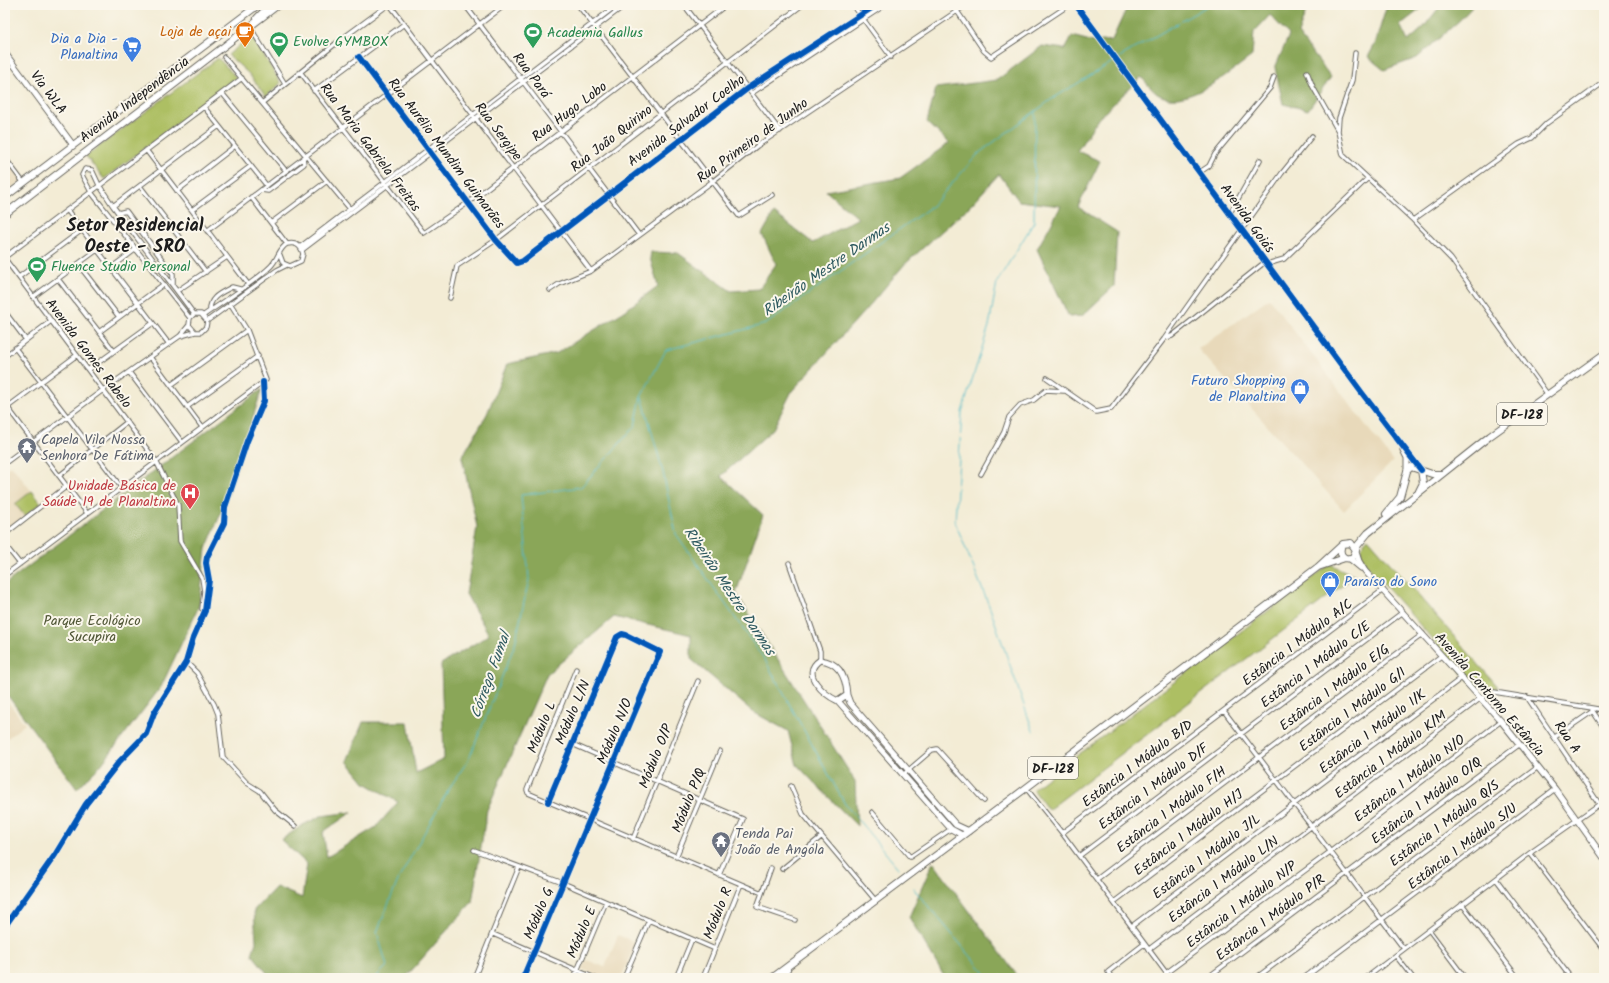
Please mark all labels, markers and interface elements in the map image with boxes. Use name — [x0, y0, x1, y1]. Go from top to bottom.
cafe icon: Loja de açai — [234, 20, 256, 48]
place label: Loja de açai — [160, 21, 232, 43]
sports icon: Academia Gallus — [522, 21, 544, 49]
place label: Academia Gallus — [547, 22, 643, 44]
place label: Dia a Dia - Planaltina — [50, 28, 118, 66]
sports icon: Evolve GYMBOX — [268, 30, 290, 58]
place label: Evolve GYMBOX — [293, 31, 389, 53]
supermarket icon: Dia a Dia - Planaltina — [121, 35, 143, 63]
street label: Rua Pará — [507, 48, 557, 104]
street label: Avenida Independência — [75, 51, 194, 149]
street label: Via WLA — [24, 66, 72, 119]
street label: Avenida Salvador Coelho — [623, 69, 750, 172]
street label: Rua Aurélio Mundim Guimarães — [382, 74, 510, 234]
street label: Rua Hugo Lobo — [527, 76, 612, 148]
street label: Rua Maria Gabriela Freitas — [314, 78, 426, 217]
street label: Rua Primeiro de Junho — [692, 93, 813, 189]
street label: Rua Sergipe — [469, 98, 528, 166]
street label: Rua João Quirino — [566, 100, 658, 178]
street label: Avenida Goiás — [1214, 179, 1280, 258]
district label: Setor Residencial Oeste - SRO — [66, 212, 204, 262]
water label: Ribeirão Mestre Darmas — [758, 216, 897, 323]
sports icon: Fluence Studio Personal — [26, 255, 48, 283]
place label: Fluence Studio Personal — [51, 256, 191, 278]
street label: Avenida Gomes Rabelo — [39, 294, 137, 413]
place label: Futuro Shopping de Planaltina — [1191, 370, 1286, 408]
shop icon: Futuro Shopping de Planaltina — [1289, 377, 1311, 405]
road number: DF-128 — [1497, 403, 1547, 425]
place label: Capela Vila Nossa Senhora De Fátima — [41, 429, 154, 467]
temple icon: Capela Vila Nossa Senhora De Fátima — [16, 436, 38, 464]
place label: Unidade Básica de Saúde 19 de Planaltina — [43, 475, 177, 513]
hospital icon: Unidade Básica de Saúde 19 de Planaltina — [179, 482, 201, 510]
water label: Ribeirão Mestre Darmas — [677, 522, 782, 662]
shop icon: Paraíso do Sono — [1319, 570, 1341, 598]
place label: Paraíso do Sono — [1344, 571, 1437, 593]
street label: Estância 1 Módulo A/C — [1238, 594, 1358, 692]
park label: Parque Ecológico Sucupira — [43, 610, 141, 648]
street label: Estância 1 Módulo C/E — [1256, 615, 1376, 714]
water label: Córrego Fumal — [464, 626, 519, 722]
street label: Avenida Contorno Estância — [1429, 628, 1550, 762]
street label: Estância 1 Módulo E/G — [1275, 639, 1395, 737]
street label: Estância 1 Módulo G/I — [1294, 662, 1411, 758]
street label: Módulo L/N — [549, 676, 597, 748]
street label: Estância 1 Módulo I/K — [1314, 684, 1431, 780]
street label: Módulo N/O — [591, 695, 639, 768]
street label: Módulo L — [522, 698, 562, 757]
street label: Estância 1 Módulo K/M — [1330, 705, 1452, 805]
street label: Estância 1 Módulo B/D — [1077, 714, 1198, 813]
street label: Rua A — [1548, 717, 1586, 758]
street label: Módulo O/P — [633, 721, 679, 792]
street label: Estância 1 Módulo N/O — [1349, 729, 1470, 828]
street label: Estância 1 Módulo D/F — [1094, 737, 1215, 836]
street label: Estância 1 Módulo O/Q — [1366, 752, 1487, 850]
road number: DF-128 — [1028, 757, 1078, 779]
street label: Estância 1 Módulo F/H — [1112, 761, 1232, 859]
street label: Módulo P/Q — [666, 765, 712, 836]
street label: Estância 1 Módulo Q/S — [1385, 775, 1505, 873]
street label: Estância 1 Módulo H/J — [1129, 784, 1249, 882]
street label: Estância 1 Módulo S/U — [1403, 798, 1522, 895]
street label: Estância 1 Módulo J/L — [1148, 809, 1266, 905]
place label: Tenda Pai João de Angola — [735, 823, 824, 861]
temple icon: Tenda Pai João de Angola — [710, 830, 732, 858]
street label: Estância 1 Módulo L/N — [1163, 830, 1284, 929]
street label: Estância 1 Módulo N/P — [1182, 855, 1302, 954]
street label: Estância 1 Módulo P/R — [1211, 869, 1330, 966]
street label: Módulo G — [518, 884, 560, 943]
street label: Módulo R — [697, 884, 738, 943]
street label: Módulo E — [561, 902, 603, 962]

